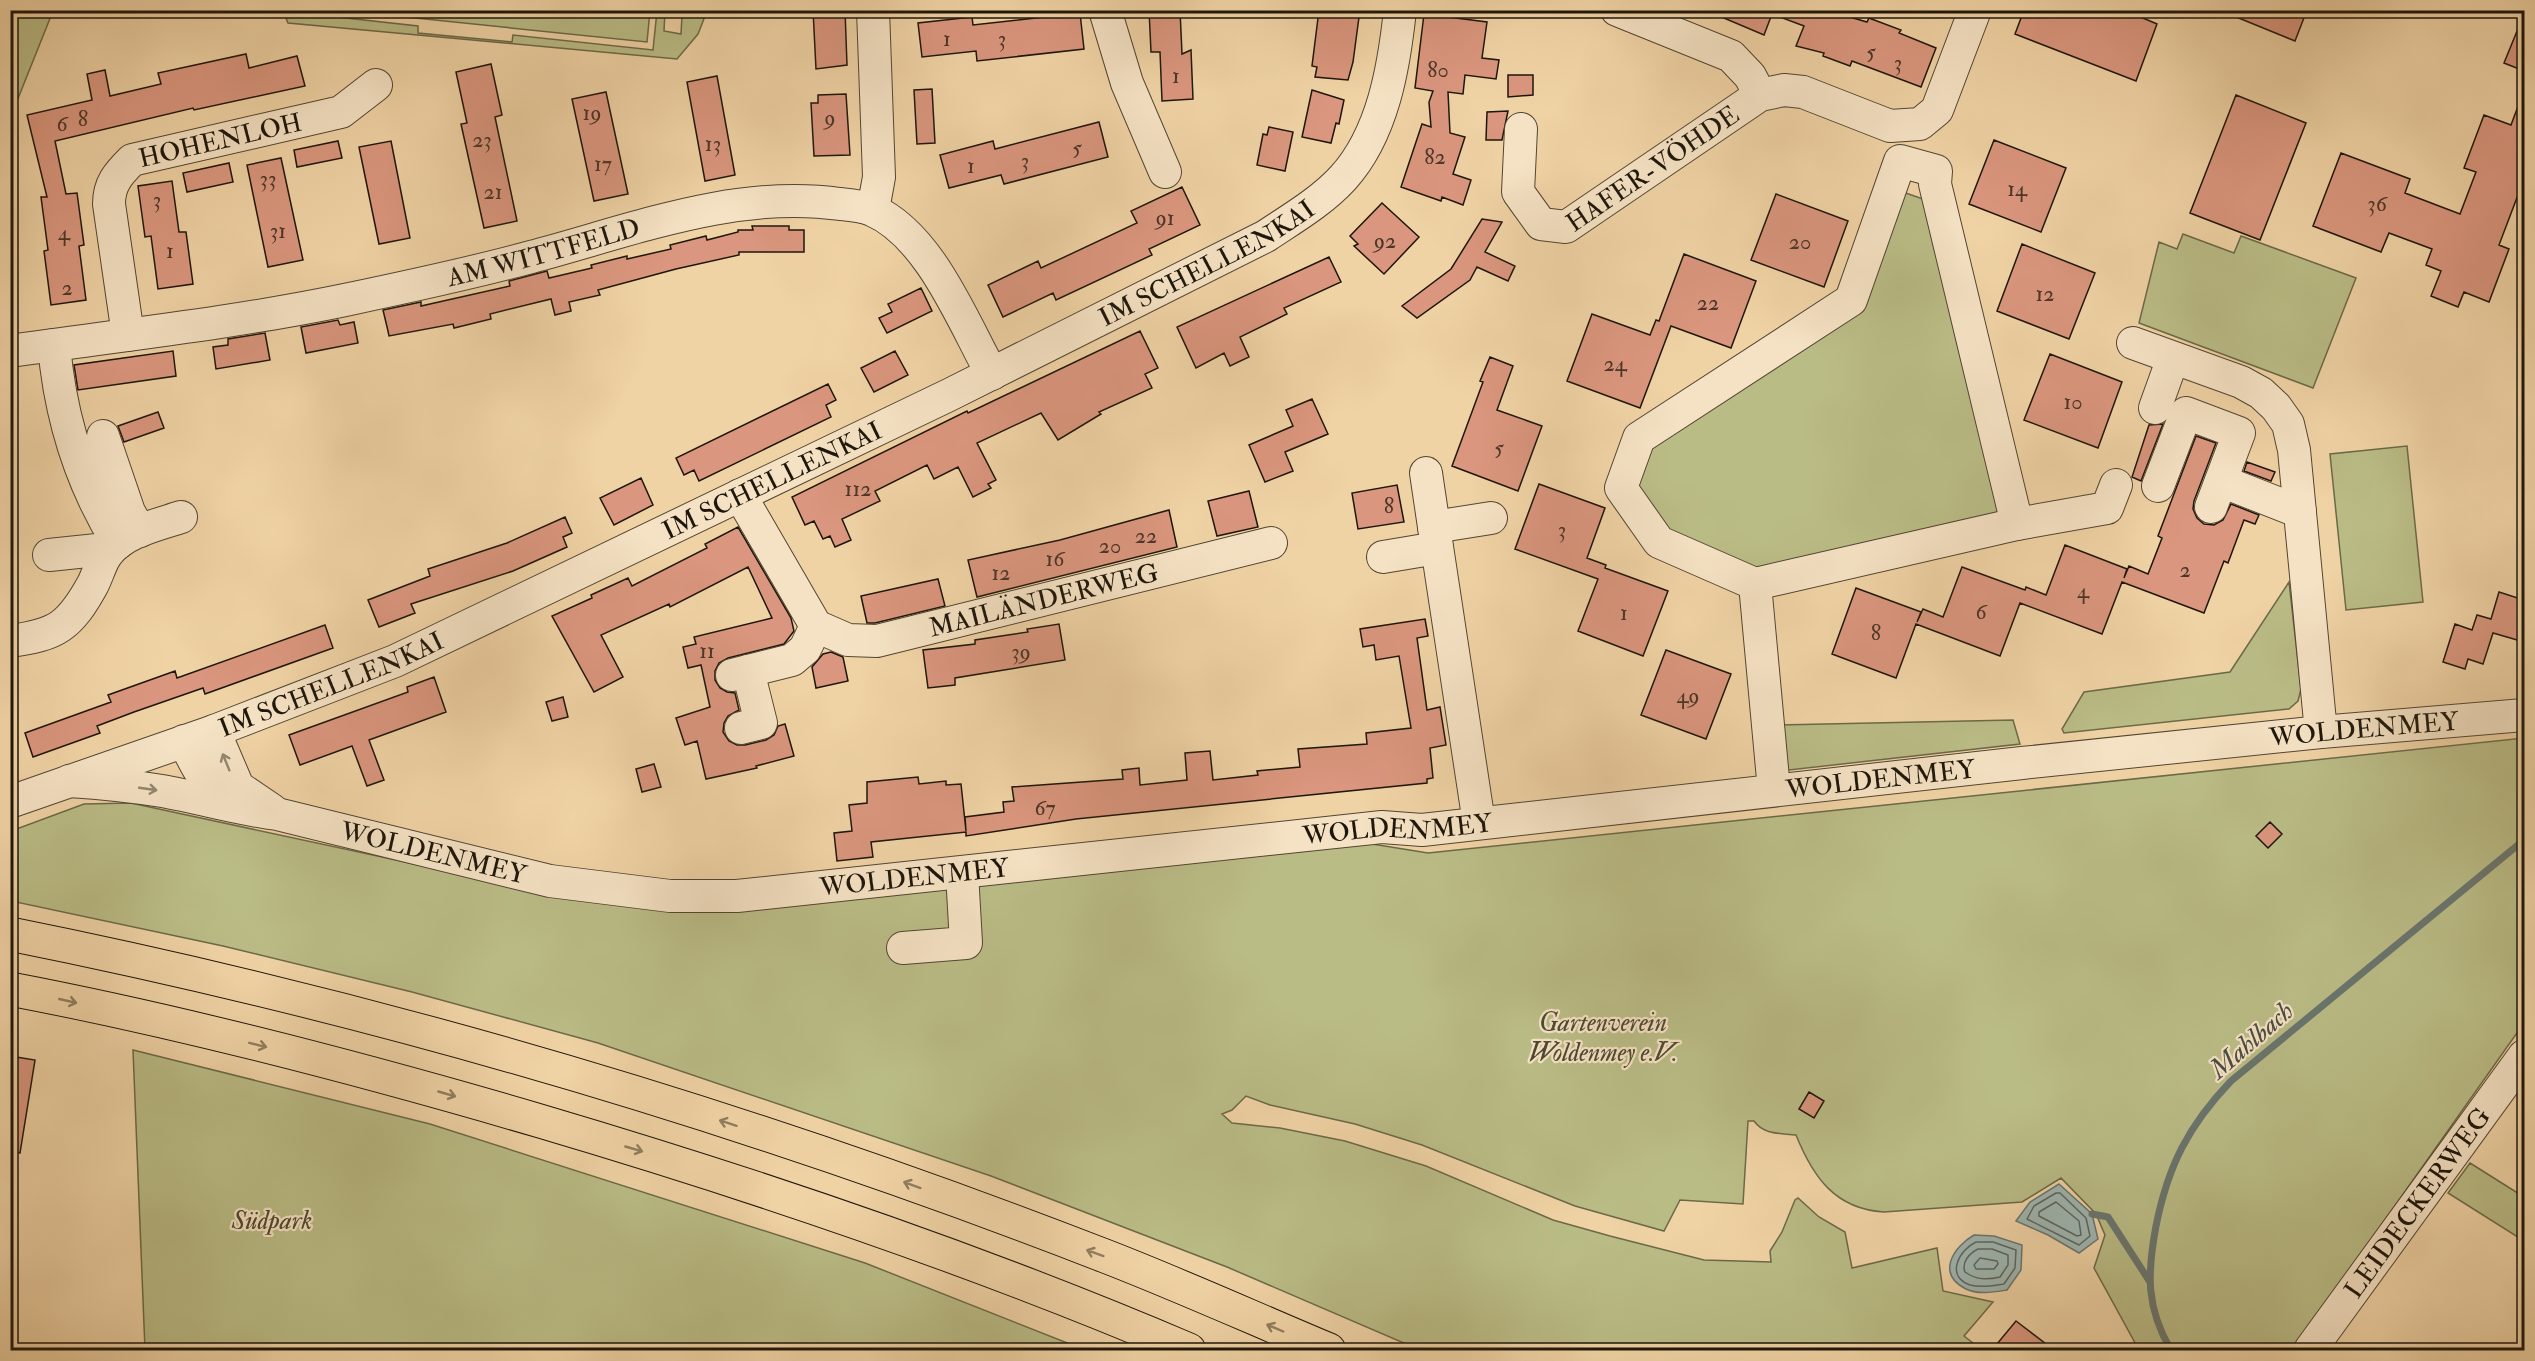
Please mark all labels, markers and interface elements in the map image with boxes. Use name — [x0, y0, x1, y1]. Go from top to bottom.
house number: 1 — [943, 25, 951, 53]
house number: 3 — [998, 25, 1006, 53]
house number: 5 — [1866, 38, 1876, 66]
house number: 3 — [1894, 49, 1902, 77]
house number: 80 — [1427, 56, 1449, 84]
house number: 1 — [1172, 62, 1180, 90]
house number: 19 — [582, 99, 602, 127]
street label: HAFER-VÖHDE — [1560, 99, 1745, 239]
house number: 9 — [822, 104, 836, 132]
house number: 8 — [78, 105, 88, 133]
street label: HOHENLOH — [136, 107, 305, 175]
house number: 6 — [56, 110, 69, 138]
house number: 23 — [472, 126, 492, 154]
house number: 13 — [705, 130, 721, 158]
house number: 5 — [1072, 134, 1082, 162]
house number: 82 — [1424, 143, 1446, 171]
house number: 3 — [1021, 147, 1029, 175]
house number: 17 — [594, 150, 612, 178]
house number: 1 — [967, 152, 975, 180]
house number: 33 — [260, 165, 276, 193]
house number: 14 — [2007, 175, 2028, 203]
house number: 21 — [483, 178, 503, 206]
house number: 3 — [153, 186, 161, 214]
house number: 36 — [2367, 190, 2389, 218]
street label: IM SCHELLENKAI — [1094, 193, 1321, 334]
house number: 91 — [1153, 204, 1175, 232]
street label: AM WITTFELD — [443, 212, 644, 295]
house number: 31 — [270, 217, 286, 245]
house number: 4 — [58, 219, 71, 247]
house number: 92 — [1372, 227, 1396, 255]
house number: 20 — [1789, 228, 1811, 256]
house number: 1 — [166, 237, 174, 265]
house number: 2 — [61, 274, 73, 302]
house number: 12 — [2035, 280, 2055, 308]
house number: 22 — [1697, 289, 1719, 317]
house number: 24 — [1603, 350, 1628, 378]
house number: 10 — [2063, 388, 2083, 416]
street label: IM SCHELLENKAI — [657, 415, 887, 547]
house number: 5 — [1494, 434, 1504, 462]
house number: 112 — [845, 475, 871, 503]
house number: 8 — [1384, 492, 1394, 520]
house number: 3 — [1558, 516, 1566, 544]
house number: 22 — [1135, 522, 1157, 550]
house number: 20 — [1099, 532, 1121, 560]
house number: 16 — [1046, 545, 1066, 573]
house number: 2 — [2179, 556, 2191, 584]
street label: MAILÄNDERWEG — [926, 557, 1162, 644]
house number: 12 — [991, 559, 1011, 587]
house number: 4 — [2077, 577, 2090, 605]
house number: 6 — [1975, 598, 1988, 626]
house number: 1 — [1620, 599, 1628, 627]
house number: 8 — [1871, 619, 1881, 647]
street label: IM SCHELLENKAI — [214, 625, 449, 745]
house number: 11 — [699, 637, 715, 665]
house number: 39 — [1011, 638, 1031, 666]
house number: 49 — [1676, 682, 1700, 710]
street label: WOLDENMEY — [2267, 705, 2461, 754]
one-way arrow — [220, 753, 231, 771]
street label: WOLDENMEY — [1783, 753, 1978, 806]
one-way arrow — [137, 784, 157, 795]
house number: 67 — [1034, 794, 1056, 822]
street label: WOLDENMEY — [1300, 807, 1495, 852]
street label: WOLDENMEY — [336, 815, 531, 892]
street label: WOLDENMEY — [817, 852, 1012, 904]
water label: Mahlbach — [2201, 995, 2300, 1087]
one-way arrow — [58, 996, 77, 1007]
park label: Gartenverein Woldenmey e.V. — [1528, 1007, 1680, 1069]
one-way arrow — [248, 1040, 267, 1051]
one-way arrow — [437, 1089, 456, 1100]
street label: LEIDECKERWEG — [2338, 1102, 2498, 1305]
one-way arrow — [719, 1116, 738, 1127]
one-way arrow — [624, 1144, 643, 1155]
one-way arrow — [904, 1179, 922, 1190]
park label: Südpark — [231, 1205, 312, 1237]
one-way arrow — [1087, 1246, 1105, 1257]
one-way arrow — [1267, 1322, 1285, 1333]

